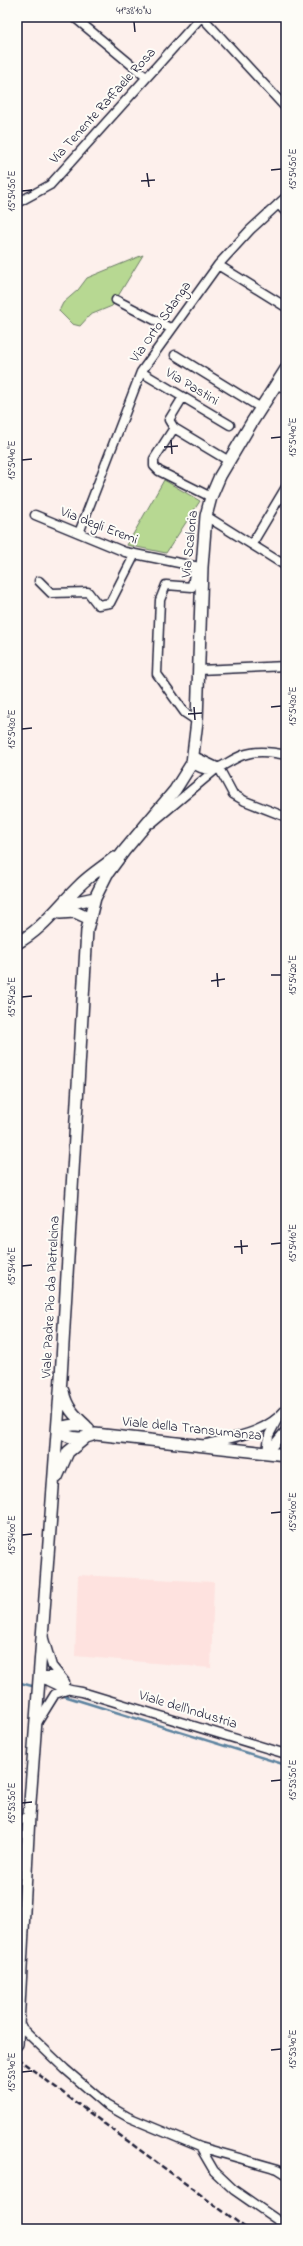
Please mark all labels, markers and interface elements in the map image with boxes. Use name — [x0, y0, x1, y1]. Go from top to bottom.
text: 41°38'10"N — [116, 4, 152, 19]
street label: Via Tenente Raffaele Rosa — [44, 43, 161, 170]
text: 15°54'50"E — [286, 149, 301, 189]
text: 15°54'50"E — [5, 171, 20, 211]
street label: Via Orto Sdanga — [125, 277, 198, 368]
street label: Via Pastini — [160, 362, 223, 411]
text: 15°54'40"E — [286, 417, 301, 457]
text: 15°54'40"E — [5, 440, 20, 480]
street label: Via degli Eremi — [56, 501, 141, 551]
street label: Via Scaloria — [176, 509, 204, 580]
text: 15°54'30"E — [286, 686, 301, 726]
text: 15°54'30"E — [5, 709, 20, 749]
text: 15°54'20"E — [286, 955, 301, 995]
text: 15°54'20"E — [5, 977, 20, 1017]
street label: Viale Padre Pio da Pietrelcina — [36, 1215, 66, 1380]
text: 15°54'10"E — [286, 1224, 301, 1262]
text: 15°54'10"E — [5, 1247, 20, 1285]
street label: Viale della Transumanza — [120, 1411, 263, 1447]
text: 15°54'00"E — [286, 1492, 301, 1532]
text: 15°54'00"E — [5, 1515, 20, 1555]
street label: Viale dell'Industria — [135, 1685, 240, 1735]
text: 15°53'50"E — [286, 1760, 301, 1800]
text: 15°53'50"E — [5, 1783, 20, 1823]
text: 15°53'40"E — [286, 2029, 301, 2069]
text: 15°53'40"E — [5, 2052, 20, 2092]

